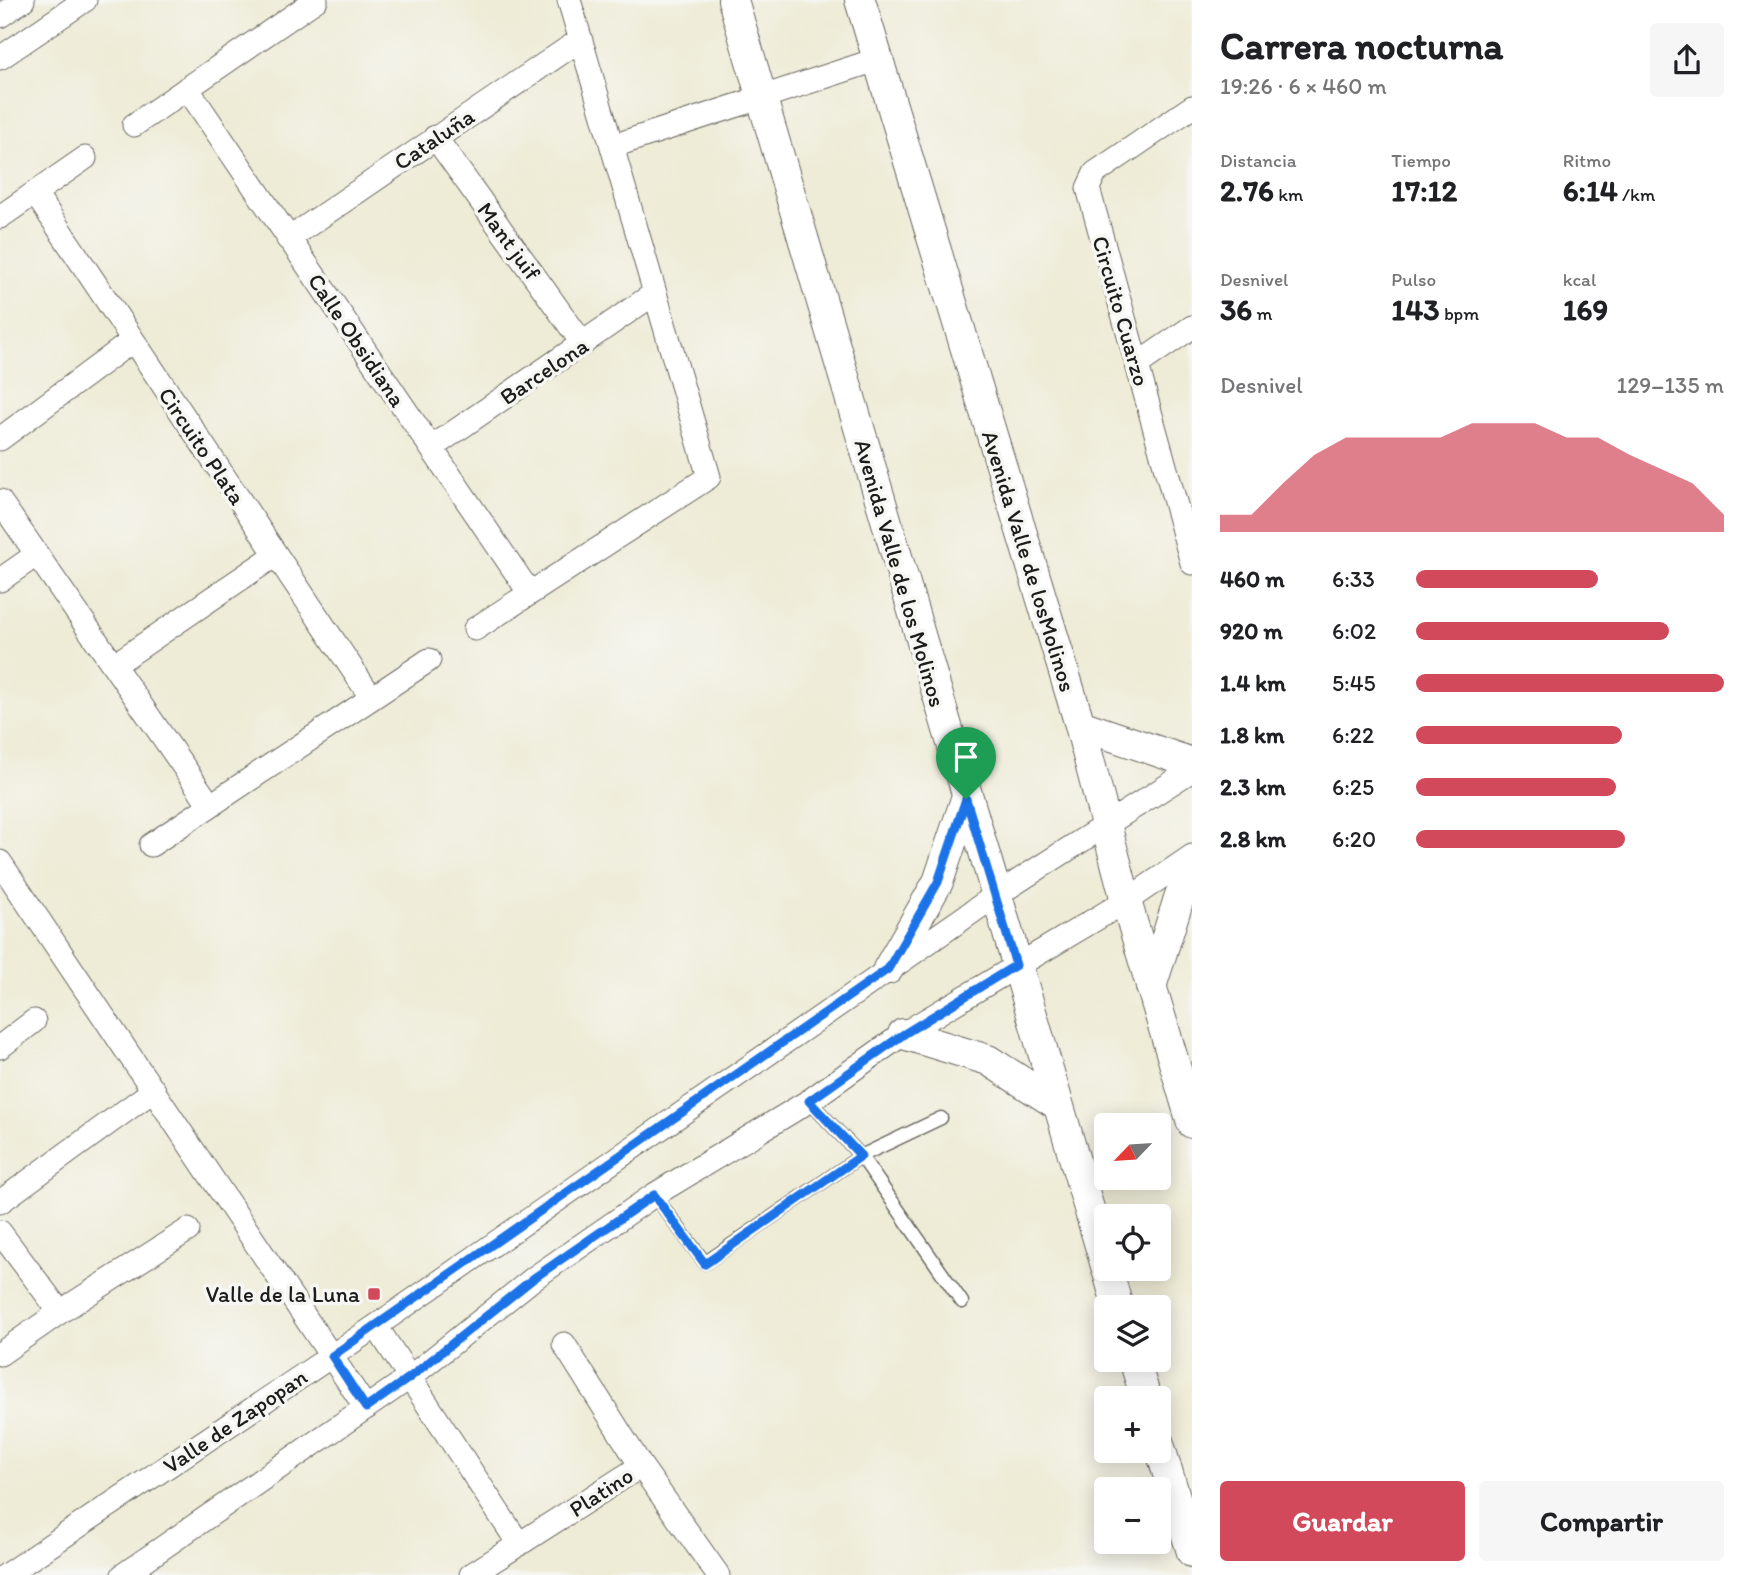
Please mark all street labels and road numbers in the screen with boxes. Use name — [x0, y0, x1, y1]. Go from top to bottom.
street label: Cataluña — [388, 102, 480, 176]
street label: Mant juif — [471, 197, 547, 286]
street label: Circuito Cuarzo — [1086, 233, 1156, 389]
street label: Calle Obsidiana — [302, 268, 412, 412]
street label: Barcelona — [494, 331, 594, 411]
street label: Circuito Plata — [152, 382, 252, 510]
street label: Avenida Valle de losMolinos — [976, 427, 1082, 695]
street label: Avenida Valle de los Molinos — [848, 436, 952, 710]
street label: Valle de Zapopan — [158, 1362, 312, 1480]
street label: Platino — [564, 1461, 638, 1523]

